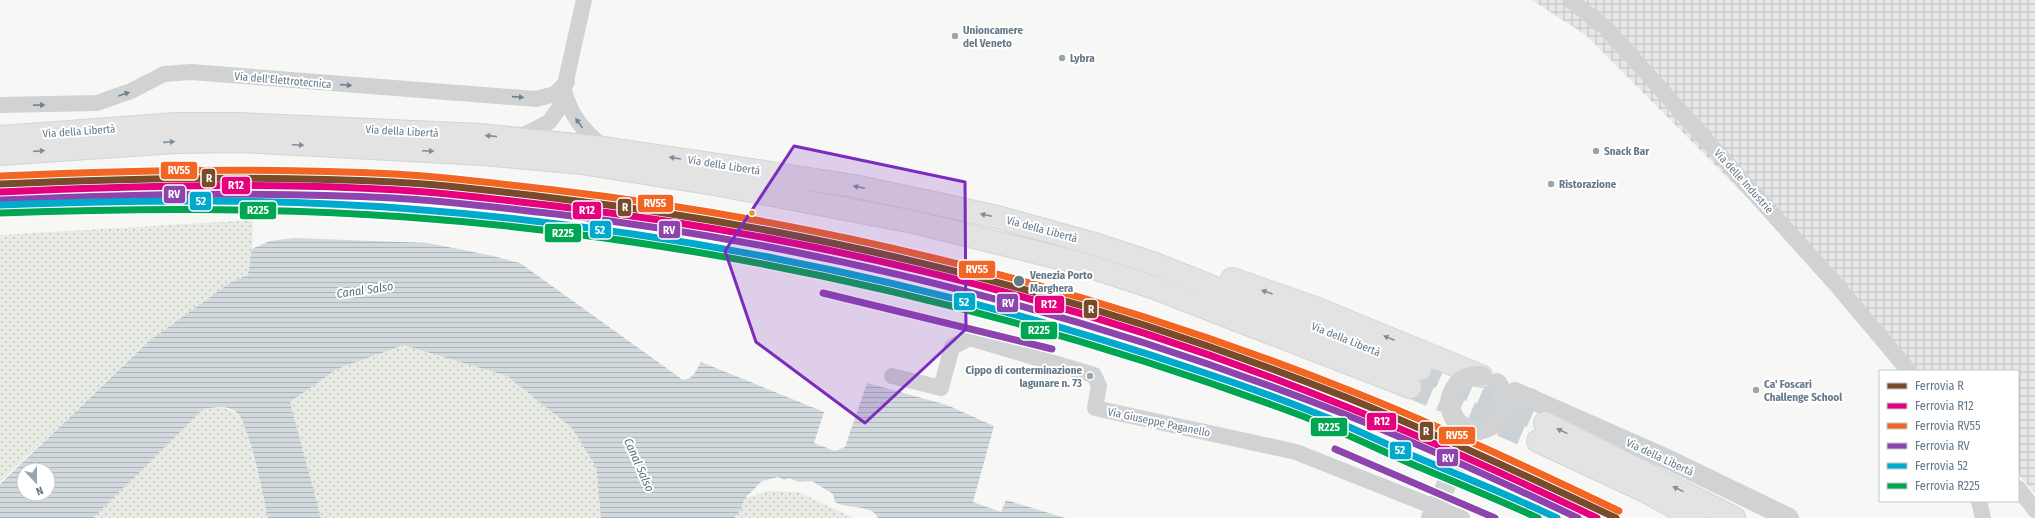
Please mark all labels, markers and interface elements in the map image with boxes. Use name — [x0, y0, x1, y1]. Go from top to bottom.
place label: Unioncamere del Veneto — [963, 24, 1024, 50]
marker: Unioncamere del Veneto — [950, 31, 960, 41]
place label: Lybra — [1070, 52, 1095, 65]
marker: Lybra — [1057, 53, 1067, 63]
street label: Via dell'Elettrotecnica — [234, 70, 332, 91]
one-way arrow — [340, 82, 352, 88]
one-way arrow — [118, 91, 130, 97]
one-way arrow — [512, 94, 524, 101]
one-way arrow — [33, 101, 45, 108]
one-way arrow — [575, 117, 583, 128]
street label: Via della Libertà — [42, 122, 116, 141]
street label: Via della Libertà — [365, 123, 439, 140]
one-way arrow — [485, 132, 497, 139]
one-way arrow — [163, 139, 175, 146]
one-way arrow — [292, 141, 304, 148]
place label: Snack Bar — [1604, 145, 1650, 158]
marker: Snack Bar — [1591, 146, 1601, 156]
street label: Via delle Industrie — [1711, 146, 1776, 216]
one-way arrow — [33, 147, 45, 154]
one-way arrow — [422, 148, 434, 155]
street label: Via della Libertà — [687, 153, 761, 178]
one-way arrow — [669, 155, 681, 161]
line badge: RV55 — [160, 161, 198, 180]
text: RV55 — [168, 164, 191, 177]
line badge: R — [201, 168, 216, 188]
text: R — [206, 172, 213, 185]
line badge: R12 — [221, 176, 251, 195]
place label: Ristorazione — [1559, 178, 1617, 191]
text: R12 — [228, 179, 244, 192]
marker: Ristorazione — [1546, 179, 1556, 189]
one-way arrow — [853, 184, 865, 190]
line badge: RV — [163, 185, 186, 204]
text: RV — [168, 188, 180, 201]
line badge: 52 — [189, 191, 212, 211]
line badge: RV55 — [637, 194, 674, 213]
text: 52 — [196, 195, 206, 208]
text: RV55 — [644, 197, 667, 210]
line badge: R — [617, 198, 632, 217]
line badge: R225 — [239, 201, 277, 220]
line badge: R12 — [572, 201, 602, 220]
text: R — [622, 201, 629, 214]
text: R225 — [247, 204, 269, 217]
text: R12 — [579, 204, 595, 217]
unlabelled marker — [747, 208, 757, 218]
one-way arrow — [980, 211, 992, 217]
street label: Via della Libertà — [1005, 214, 1079, 245]
line badge: 52 — [589, 220, 612, 239]
line badge: RV — [658, 220, 681, 239]
line badge: R225 — [544, 223, 582, 243]
text: 52 — [595, 224, 605, 237]
text: RV — [663, 224, 675, 237]
text: R225 — [552, 227, 574, 240]
line badge: RV55 — [958, 260, 996, 279]
text: RV55 — [966, 263, 989, 276]
place label: Venezia Porto Marghera — [1029, 269, 1093, 295]
marker: Venezia Porto Marghera — [1012, 274, 1026, 288]
water label: Canal Salso — [336, 279, 394, 301]
one-way arrow — [1261, 288, 1273, 294]
line badge: 52 — [953, 292, 976, 311]
line badge: RV — [996, 293, 1019, 313]
line badge: R12 — [1034, 295, 1065, 314]
text: 52 — [959, 296, 969, 309]
text: RV — [1002, 297, 1014, 310]
text: R12 — [1041, 298, 1057, 311]
line badge: R — [1083, 299, 1098, 319]
text: R — [1088, 303, 1095, 316]
street label: Via della Libertà — [1309, 320, 1382, 359]
line badge: R225 — [1020, 321, 1058, 340]
text: R225 — [1028, 324, 1050, 337]
one-way arrow — [1383, 335, 1394, 341]
place label: Cippo di conterminazione lagunare n. 73 — [966, 364, 1082, 390]
legend — [1879, 370, 2019, 502]
marker: Cippo di conterminazione lagunare n. 73 — [1085, 371, 1095, 381]
place label: Ca' Foscari Challenge School — [1764, 378, 1843, 404]
text: Ferrovia R — [1915, 379, 1964, 393]
marker: Ca' Foscari Challenge School — [1751, 385, 1761, 395]
text: Ferrovia R12 — [1915, 399, 1974, 413]
street label: Via Giuseppe Paganello — [1106, 405, 1212, 440]
line badge: R12 — [1366, 412, 1397, 431]
text: R12 — [1374, 415, 1390, 428]
line badge: R225 — [1310, 417, 1348, 437]
text: Ferrovia RV55 — [1915, 419, 1981, 433]
text: R225 — [1318, 421, 1340, 434]
line badge: R — [1419, 421, 1434, 441]
text: R — [1423, 425, 1430, 438]
line badge: RV55 — [1438, 426, 1476, 445]
one-way arrow — [1556, 428, 1568, 435]
text: RV55 — [1446, 429, 1469, 442]
water label: Canal Salso — [621, 436, 657, 494]
street label: Via della Libertà — [1624, 436, 1696, 479]
text: Ferrovia RV — [1915, 439, 1971, 453]
line badge: 52 — [1389, 441, 1412, 460]
text: 52 — [1395, 444, 1405, 457]
line badge: RV — [1436, 448, 1459, 467]
text: RV — [1442, 452, 1454, 465]
text: Ferrovia 52 — [1915, 459, 1968, 473]
north arrow — [16, 462, 56, 502]
text: Ferrovia R225 — [1915, 479, 1980, 493]
text: N — [34, 484, 45, 498]
one-way arrow — [1672, 486, 1684, 493]

